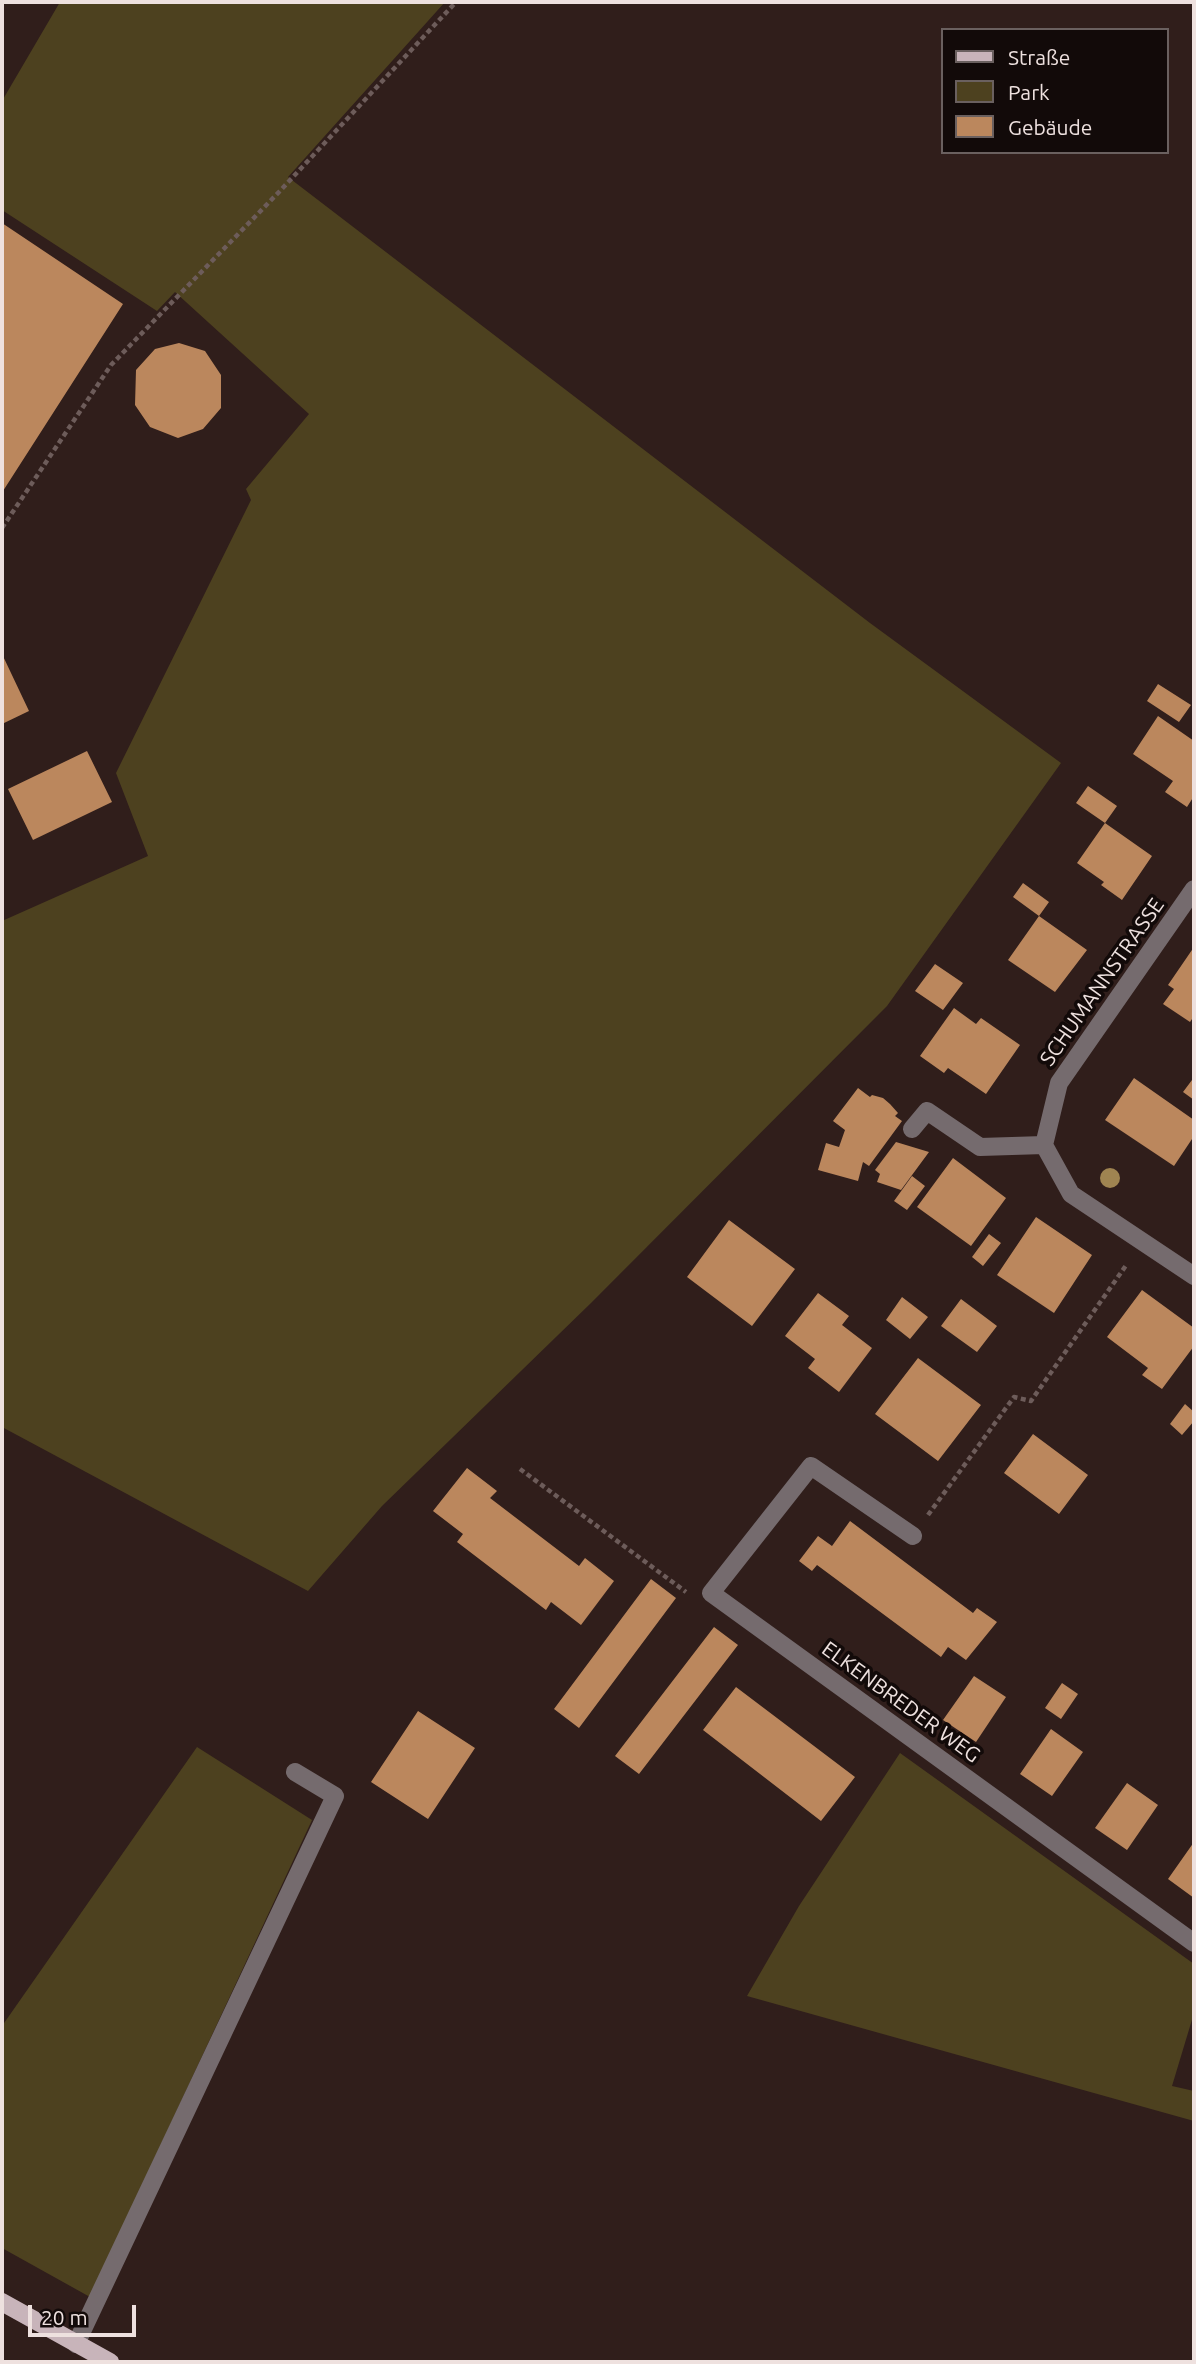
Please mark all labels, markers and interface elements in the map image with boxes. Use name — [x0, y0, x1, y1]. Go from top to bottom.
legend — [940, 28, 1168, 154]
text: Straße — [1008, 45, 1070, 69]
text: Park — [1008, 80, 1050, 104]
text: Gebäude — [1008, 115, 1092, 139]
street label: SCHUMANNSTRASSE — [1035, 893, 1169, 1071]
street label: ELKENBREDER WEG — [817, 1636, 985, 1768]
scale bar — [32, 2290, 140, 2334]
text: 20 m — [41, 2305, 88, 2329]

